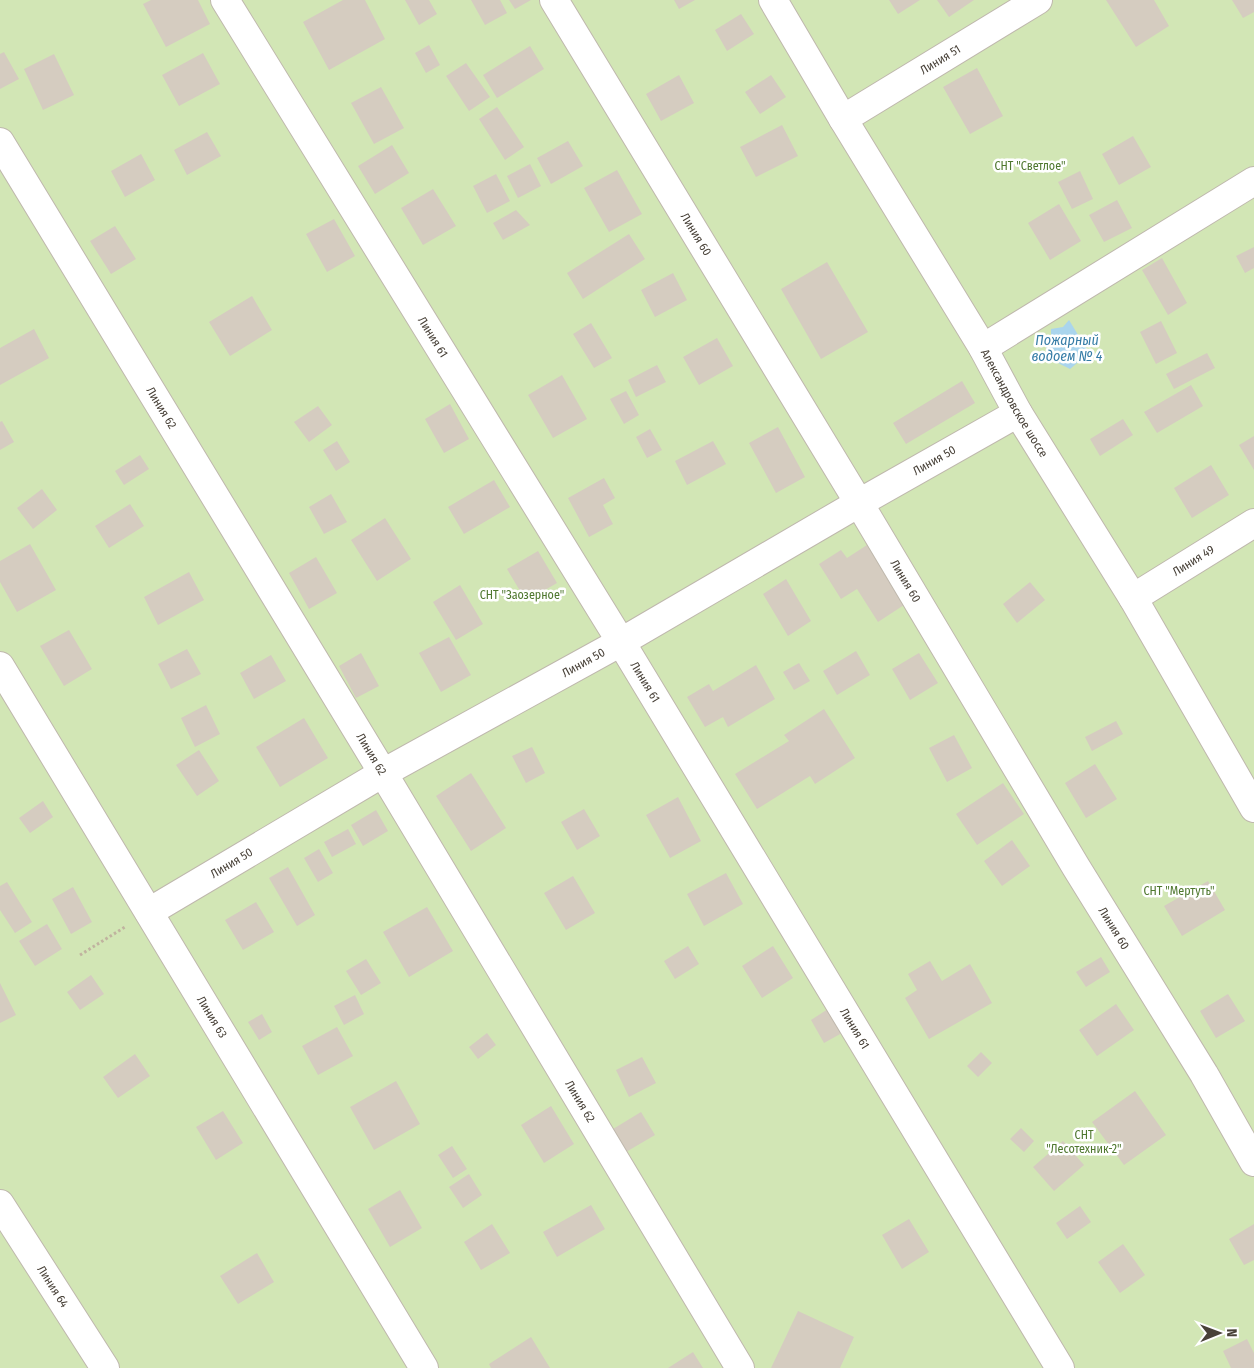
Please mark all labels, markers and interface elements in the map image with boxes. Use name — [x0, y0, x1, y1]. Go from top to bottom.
street label: Линия 51 — [918, 42, 963, 77]
park label: СНТ "Светлое" — [995, 159, 1066, 173]
street label: Линия 60 — [678, 210, 714, 258]
street label: Линия 61 — [415, 314, 451, 360]
water label: Пожарный водоем № 4 — [1032, 332, 1103, 365]
street label: Александровское шоссе — [978, 347, 1051, 460]
street label: Линия 62 — [143, 384, 179, 431]
street label: Линия 50 — [910, 443, 958, 478]
street label: Линия 49 — [1170, 542, 1217, 579]
street label: Линия 60 — [887, 557, 924, 605]
park label: СНТ "Заозерное" — [480, 588, 564, 602]
street label: Линия 50 — [560, 645, 607, 680]
street label: Линия 61 — [627, 659, 663, 705]
street label: Линия 62 — [354, 731, 390, 778]
street label: Линия 50 — [208, 845, 255, 881]
park label: СНТ "Мертуть" — [1143, 884, 1215, 898]
street label: Линия 60 — [1095, 904, 1132, 952]
street label: Линия 63 — [194, 993, 230, 1040]
street label: Линия 61 — [837, 1006, 872, 1052]
street label: Линия 62 — [562, 1078, 598, 1125]
park label: СНТ "Лесотехник-2" — [1046, 1128, 1122, 1156]
street label: Линия 64 — [34, 1263, 71, 1310]
north arrow — [1194, 1308, 1244, 1358]
text: N — [1223, 1328, 1240, 1337]

